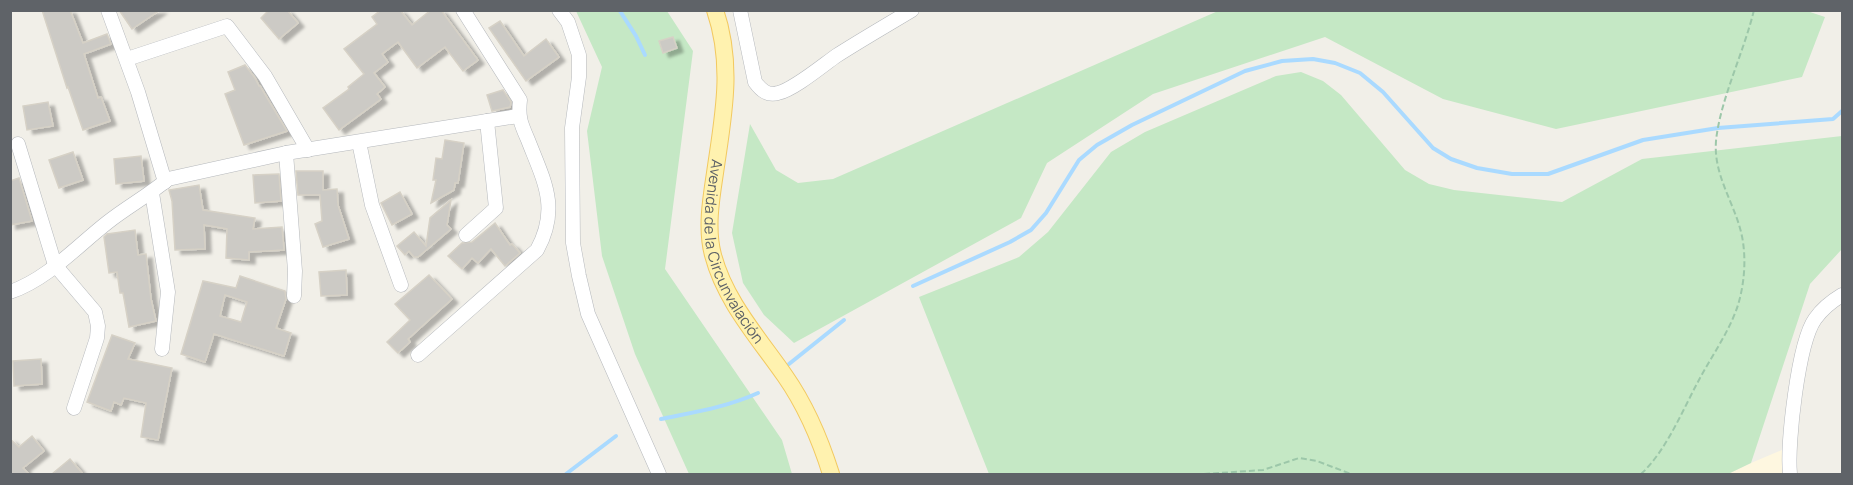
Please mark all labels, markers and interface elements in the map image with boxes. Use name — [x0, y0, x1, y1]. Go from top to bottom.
street label: Avenida de la Circunvalación — [699, 158, 769, 348]

